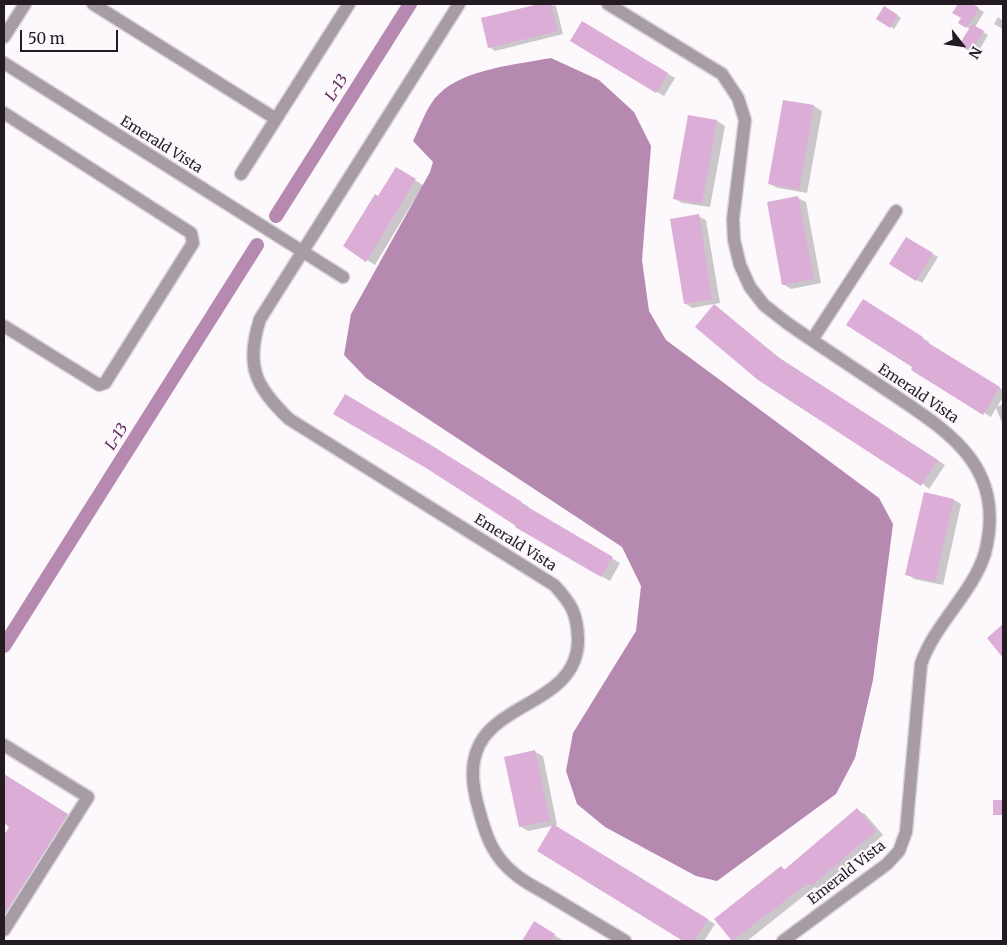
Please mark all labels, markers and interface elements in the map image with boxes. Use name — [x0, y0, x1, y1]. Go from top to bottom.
scale bar — [22, 20, 120, 52]
north arrow — [937, 20, 987, 70]
text: 50 m — [28, 29, 65, 48]
text: N — [964, 43, 986, 62]
water label: L-13 — [322, 71, 352, 105]
street label: Emerald Vista — [117, 113, 205, 177]
street label: Emerald Vista — [875, 361, 961, 427]
water label: L-13 — [102, 420, 132, 454]
street label: Emerald Vista — [471, 511, 559, 575]
street label: Emerald Vista — [805, 838, 889, 908]

